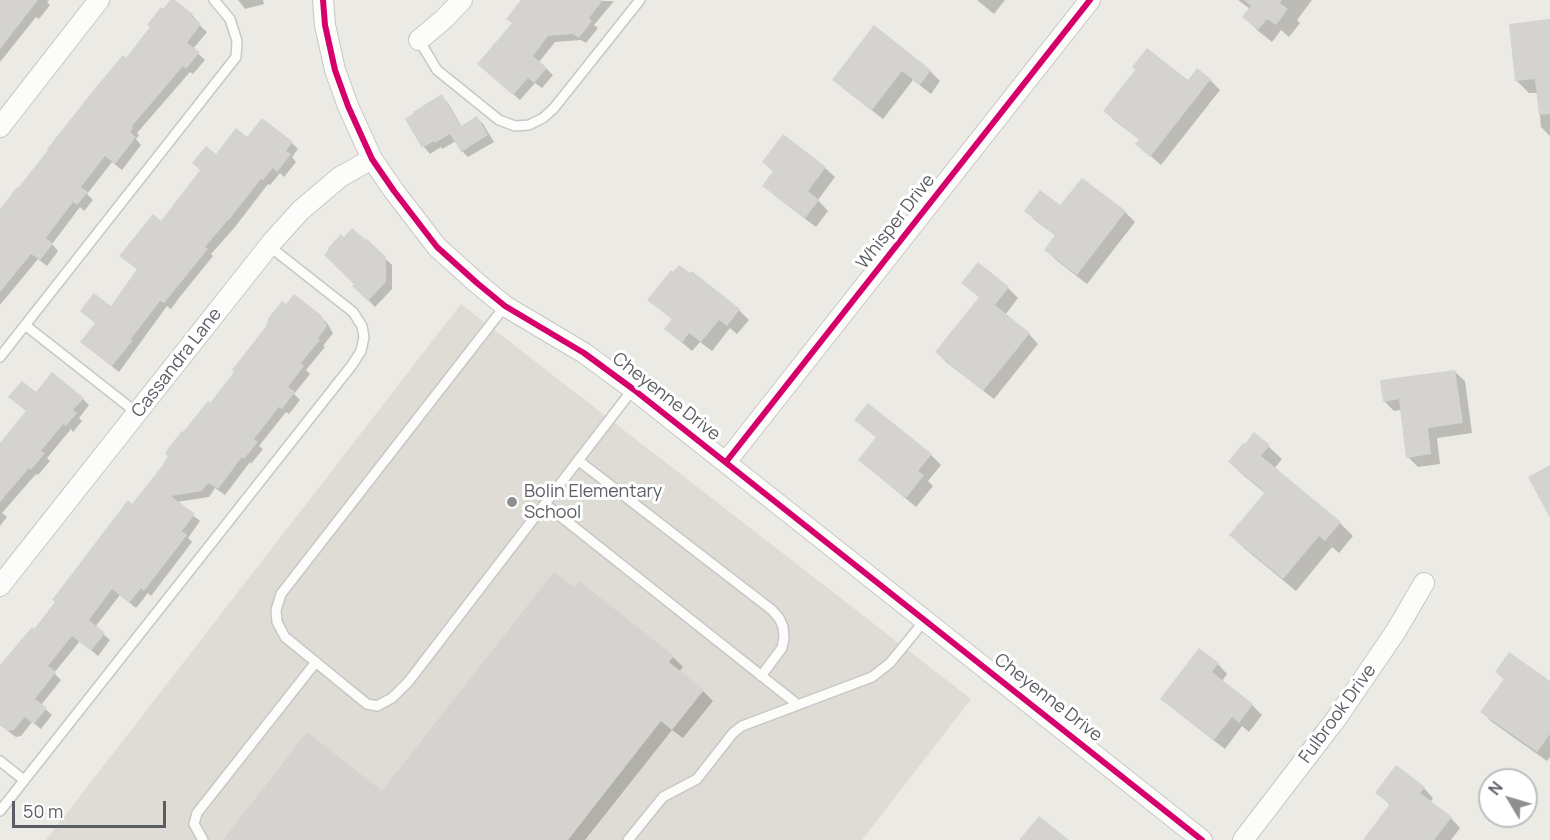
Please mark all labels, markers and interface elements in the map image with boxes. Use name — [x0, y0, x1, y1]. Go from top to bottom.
street label: Whisper Drive — [852, 170, 940, 274]
street label: Cassandra Lane — [128, 304, 226, 422]
street label: Cheyenne Drive — [608, 348, 724, 446]
place label: Bolin Elementary School — [524, 481, 662, 524]
marker: Bolin Elementary School — [505, 495, 519, 509]
street label: Cheyenne Drive — [990, 649, 1106, 747]
street label: Fulbrook Drive — [1295, 660, 1381, 768]
north arrow — [1478, 768, 1538, 828]
text: N — [1483, 777, 1508, 799]
scale bar — [15, 789, 170, 827]
text: 50 m — [23, 799, 63, 823]

